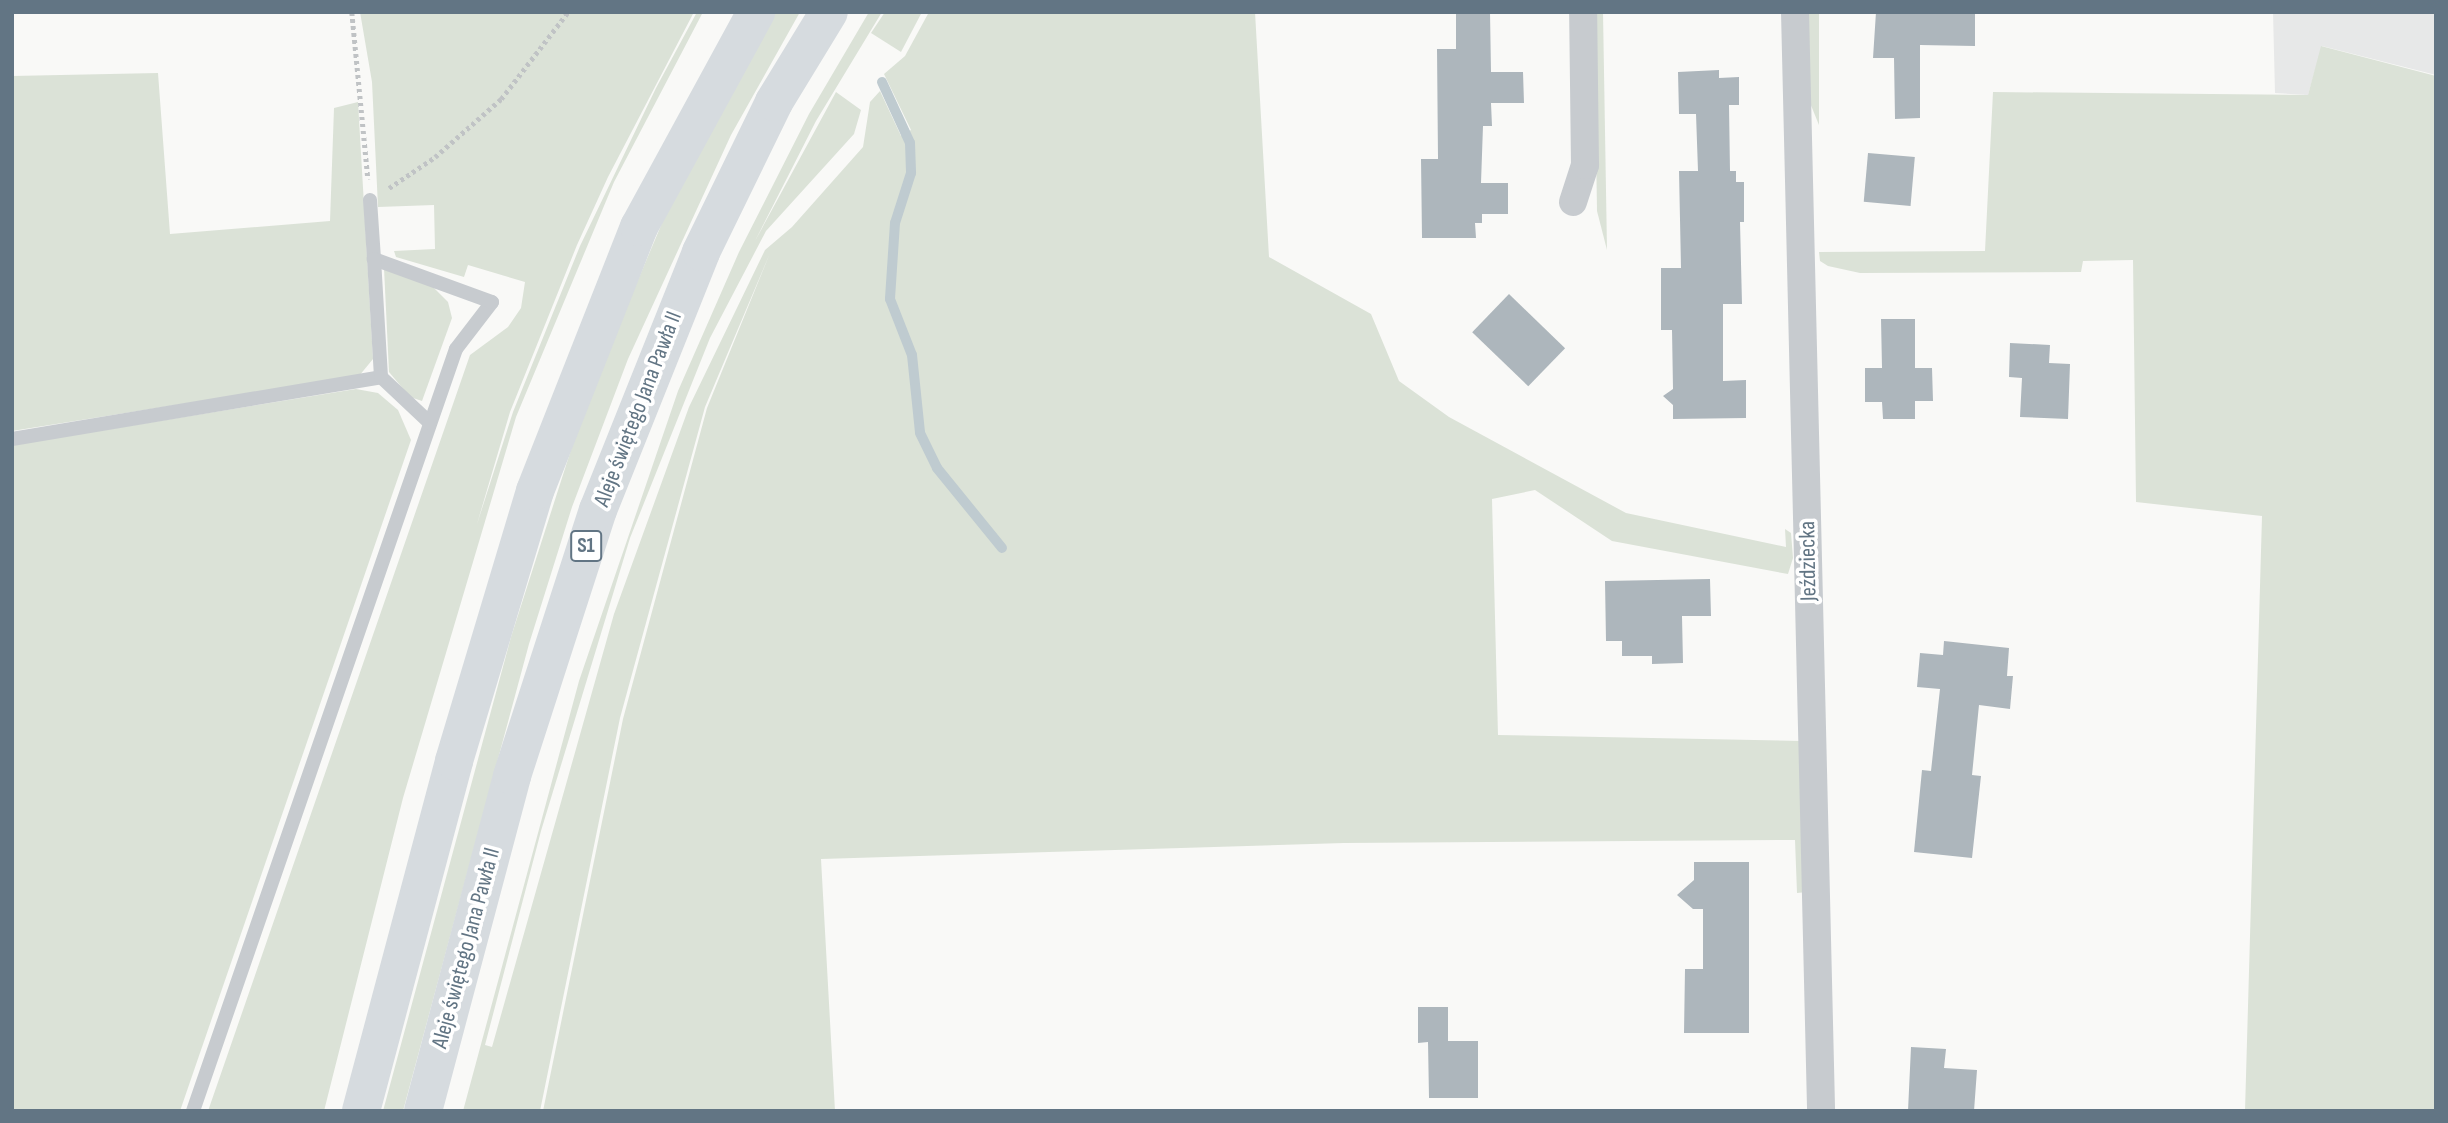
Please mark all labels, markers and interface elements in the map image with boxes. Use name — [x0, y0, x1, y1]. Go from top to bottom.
street label: Aleje świętego Jana Pawła II — [588, 308, 688, 510]
street label: Jeździecka — [1794, 521, 1822, 601]
road number: S1 — [568, 528, 604, 564]
street label: Aleje świętego Jana Pawła II — [426, 845, 506, 1051]

